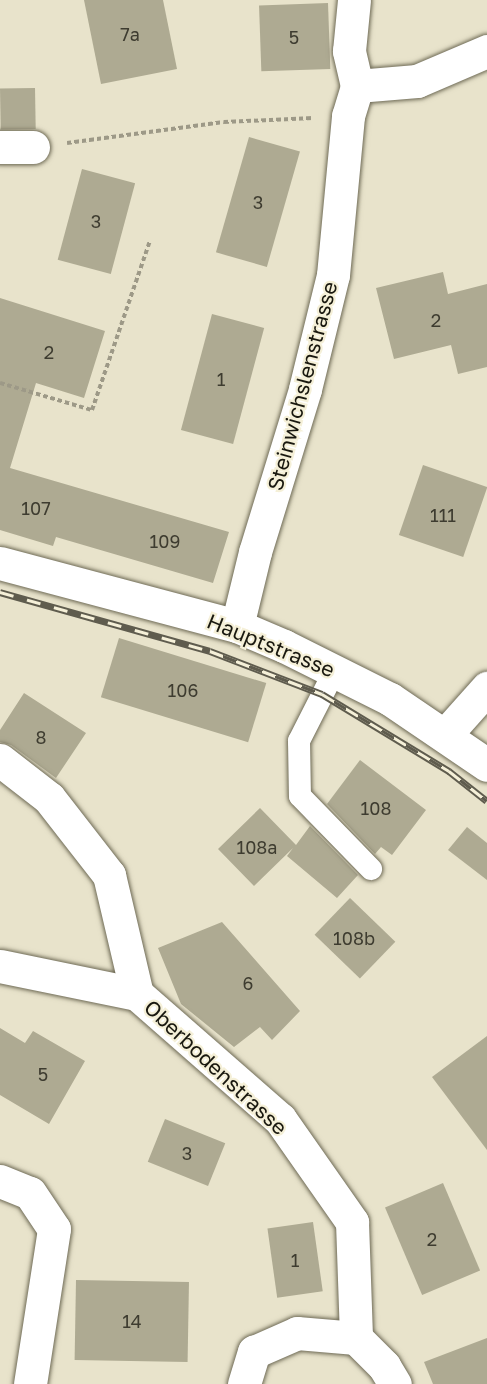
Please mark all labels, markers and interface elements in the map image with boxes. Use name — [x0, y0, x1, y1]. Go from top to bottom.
house number: 7a — [120, 23, 140, 45]
house number: 5 — [289, 26, 299, 48]
house number: 3 — [253, 191, 263, 213]
house number: 3 — [91, 210, 101, 232]
street label: Steinwichslenstrasse — [262, 279, 342, 493]
house number: 2 — [431, 309, 441, 331]
house number: 2 — [44, 341, 54, 363]
house number: 1 — [217, 368, 225, 390]
house number: 107 — [21, 497, 51, 519]
house number: 111 — [430, 504, 456, 526]
house number: 109 — [150, 530, 180, 552]
street label: Hauptstrasse — [203, 608, 339, 682]
house number: 106 — [168, 679, 198, 701]
house number: 8 — [36, 726, 46, 748]
house number: 108 — [361, 797, 391, 819]
house number: 108a — [236, 836, 278, 858]
house number: 108b — [333, 927, 375, 949]
house number: 6 — [243, 972, 253, 994]
street label: Oberbodenstrasse — [139, 994, 293, 1140]
house number: 5 — [38, 1063, 48, 1085]
house number: 3 — [182, 1142, 192, 1164]
house number: 2 — [427, 1228, 437, 1250]
house number: 1 — [291, 1249, 299, 1271]
house number: 14 — [122, 1310, 142, 1332]

